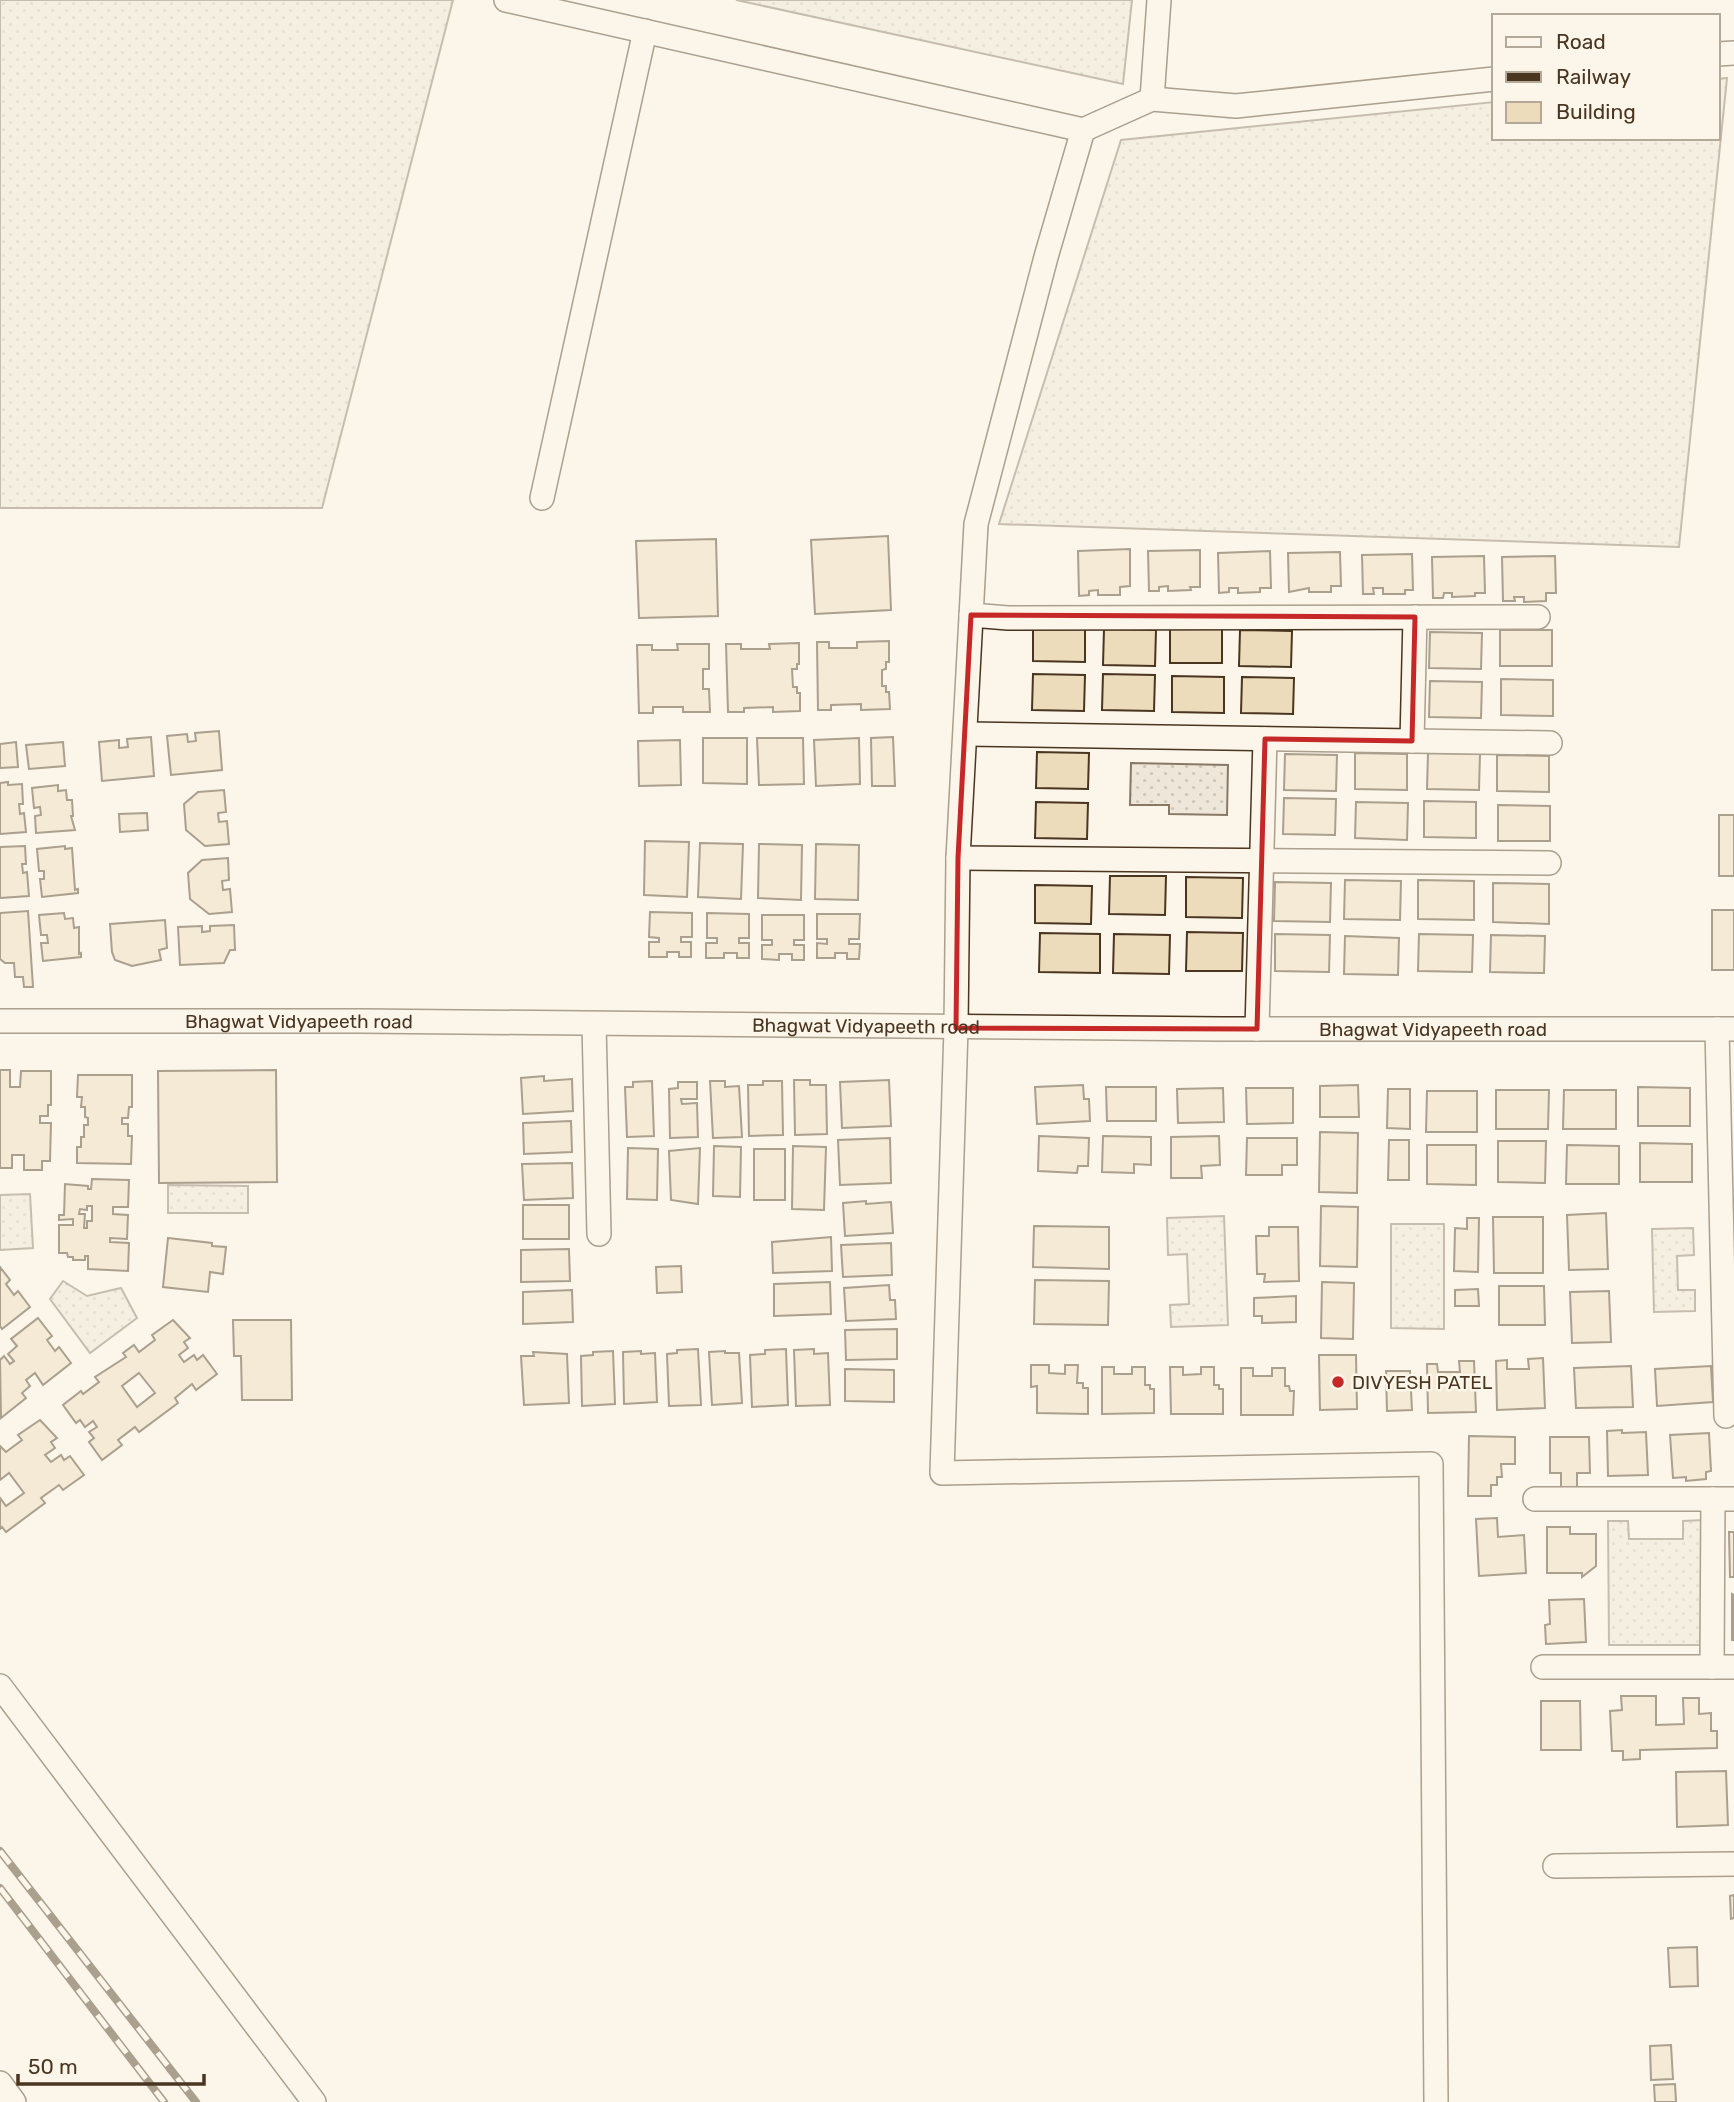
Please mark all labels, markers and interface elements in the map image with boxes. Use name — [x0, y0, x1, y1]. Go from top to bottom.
legend — [1492, 14, 1720, 140]
text: Road — [1556, 29, 1606, 54]
text: Railway — [1556, 64, 1631, 89]
text: Building — [1556, 99, 1636, 124]
street label: Bhagwat Vidyapeeth road — [185, 1009, 413, 1033]
street label: Bhagwat Vidyapeeth road — [752, 1013, 980, 1038]
street label: Bhagwat Vidyapeeth road — [1319, 1018, 1547, 1041]
place label: DIVYESH PATEL — [1352, 1371, 1493, 1394]
marker: DIVYESH PATEL — [1330, 1374, 1346, 1390]
scale bar — [18, 2042, 203, 2086]
text: 50 m — [28, 2054, 78, 2079]

